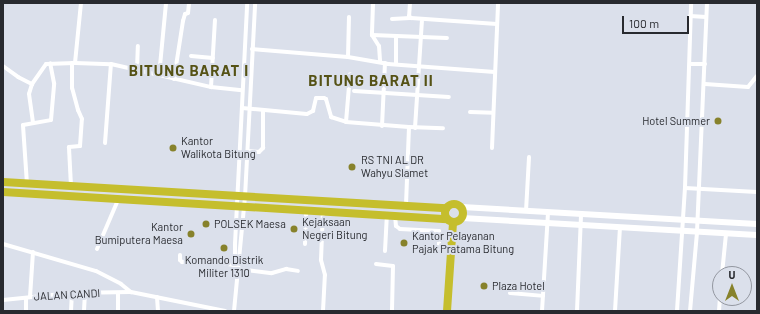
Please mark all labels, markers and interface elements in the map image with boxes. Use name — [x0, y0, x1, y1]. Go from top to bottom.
scale bar — [624, 8, 691, 34]
text: 100 m — [629, 16, 659, 30]
district label: BITUNG BARAT I — [129, 62, 249, 80]
district label: BITUNG BARAT II — [308, 72, 434, 90]
place label: Hotel Summer — [642, 114, 710, 128]
marker: Hotel Summer — [713, 116, 723, 126]
place label: Kantor Walikota Bitung — [181, 135, 256, 161]
marker: Kantor Walikota Bitung — [168, 143, 178, 153]
place label: RS TNI AL DR Wahyu Slamet — [361, 154, 428, 180]
marker: RS TNI AL DR Wahyu Slamet — [346, 161, 358, 173]
place label: Kejaksaan Negeri Bitung — [302, 216, 367, 242]
place label: POLSEK Maesa — [214, 217, 286, 231]
marker: POLSEK Maesa — [201, 219, 211, 229]
place label: Kantor Bumiputera Maesa — [95, 221, 183, 247]
marker: Kejaksaan Negeri Bitung — [289, 224, 299, 234]
marker: Kantor Bumiputera Maesa — [186, 229, 196, 239]
place label: Kantor Pelayanan Pajak Pratama Bitung — [412, 230, 514, 256]
marker: Kantor Pelayanan Pajak Pratama Bitung — [399, 238, 409, 248]
marker: Komando Distrik Militer 1310 — [219, 243, 229, 253]
place label: Komando Distrik Militer 1310 — [185, 254, 263, 280]
north arrow — [712, 266, 752, 306]
text: U — [729, 268, 735, 281]
place label: Plaza Hotel — [492, 279, 545, 293]
marker: Plaza Hotel — [479, 281, 489, 291]
street label: JALAN CANDI — [34, 287, 100, 303]

